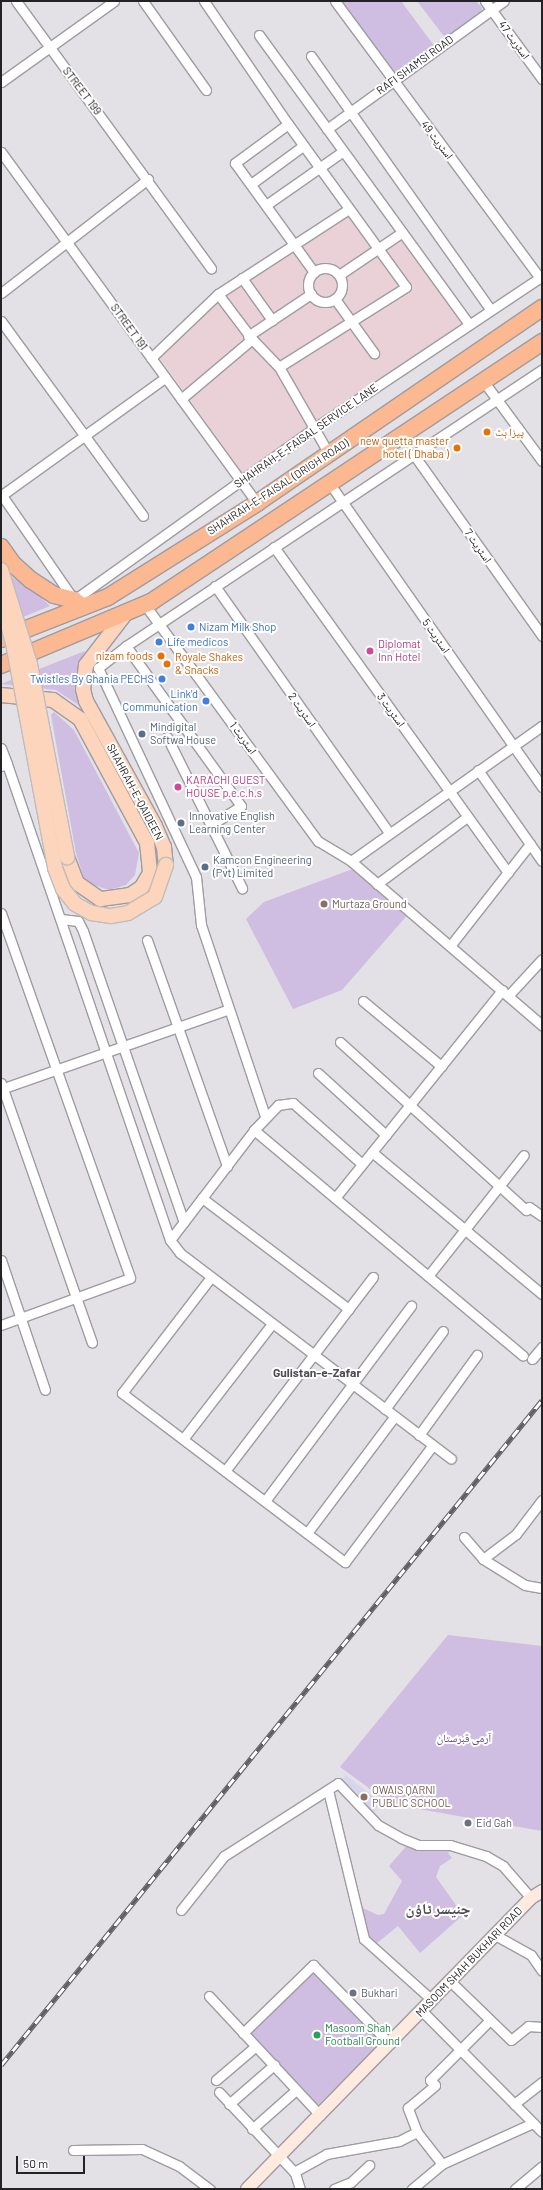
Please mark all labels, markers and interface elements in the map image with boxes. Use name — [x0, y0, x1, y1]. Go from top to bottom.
street label: اسٹریٹ 47 — [496, 18, 532, 62]
street label: RAFI SHAMSI ROAD — [374, 33, 456, 97]
street label: STREET 199 — [60, 65, 104, 117]
street label: اسٹریٹ 49 — [418, 118, 456, 162]
street label: STREET 191 — [108, 301, 150, 353]
street label: SHAHRAH-E-FAISAL SERVICE LANE — [232, 381, 380, 491]
place label: پیزا ہٹ — [495, 425, 524, 439]
marker: پیزا ہٹ — [482, 427, 492, 437]
place label: new quetta master hotel ( Dhaba ) — [360, 435, 449, 461]
street label: SHAHRAH-E-FAISAL (DRIGH ROAD) — [205, 436, 351, 538]
marker: new quetta master hotel ( Dhaba ) — [452, 443, 462, 453]
street label: اسٹریٹ 7 — [462, 526, 494, 566]
street label: اسٹریٹ 5 — [419, 616, 453, 656]
place label: Nizam Milk Shop — [199, 620, 276, 634]
marker: Nizam Milk Shop — [186, 622, 196, 632]
place label: Life medicos — [167, 635, 228, 649]
marker: Life medicos — [154, 637, 164, 647]
place label: Diplomat Inn Hotel — [378, 638, 421, 664]
marker: Diplomat Inn Hotel — [365, 646, 375, 656]
place label: nizam foods — [96, 649, 153, 663]
marker: nizam foods — [156, 651, 166, 661]
place label: Royale Shakes & Snacks — [175, 651, 243, 677]
marker: Royale Shakes & Snacks — [162, 659, 172, 669]
place label: Twistles By Ghania PECHS — [30, 672, 154, 686]
marker: Twistles By Ghania PECHS — [157, 674, 167, 684]
place label: Link'd Communication — [122, 688, 198, 714]
street label: اسٹریٹ 2 — [285, 690, 319, 730]
street label: اسٹریٹ 3 — [374, 690, 408, 730]
marker: Link'd Communication — [201, 696, 211, 706]
street label: اسٹریٹ 1 — [227, 719, 259, 757]
place label: Mindigital Softwa House — [150, 721, 216, 747]
marker: Mindigital Softwa House — [137, 729, 147, 739]
street label: SHAHRAH-E-QAIDEEN — [104, 742, 166, 842]
place label: KARACHI GUEST HOUSE p.e.c.h.s — [186, 774, 265, 800]
marker: KARACHI GUEST HOUSE p.e.c.h.s — [173, 782, 183, 792]
place label: Innovative English Learning Center — [189, 810, 275, 836]
marker: Innovative English Learning Center — [176, 818, 186, 828]
place label: Kamcon Engineering (Pvt) Limited — [213, 854, 312, 880]
marker: Kamcon Engineering (Pvt) Limited — [200, 862, 210, 872]
place label: Murtaza Ground — [332, 897, 407, 911]
marker: Murtaza Ground — [319, 899, 329, 909]
district label: Gulistan-e-Zafar — [273, 1366, 361, 1380]
park label: آرمی قبرستان — [437, 1731, 491, 1745]
place label: OWAIS QARNI PUBLIC SCHOOL — [372, 1784, 451, 1810]
marker: OWAIS QARNI PUBLIC SCHOOL — [359, 1792, 369, 1802]
place label: Eid Gah — [476, 1816, 512, 1830]
marker: Eid Gah — [463, 1818, 473, 1828]
district label: چنیسر ٹاؤن — [406, 1900, 470, 1918]
street label: MASOOM SHAH BUKHARI ROAD — [413, 1904, 525, 2020]
place label: Bukhari — [361, 1986, 398, 2000]
marker: Bukhari — [348, 1988, 358, 1998]
place label: Masoom Shah Football Ground — [325, 2022, 400, 2048]
marker: Masoom Shah Football Ground — [312, 2030, 322, 2040]
scale bar — [18, 2148, 87, 2174]
text: 50 m — [23, 2156, 48, 2170]

